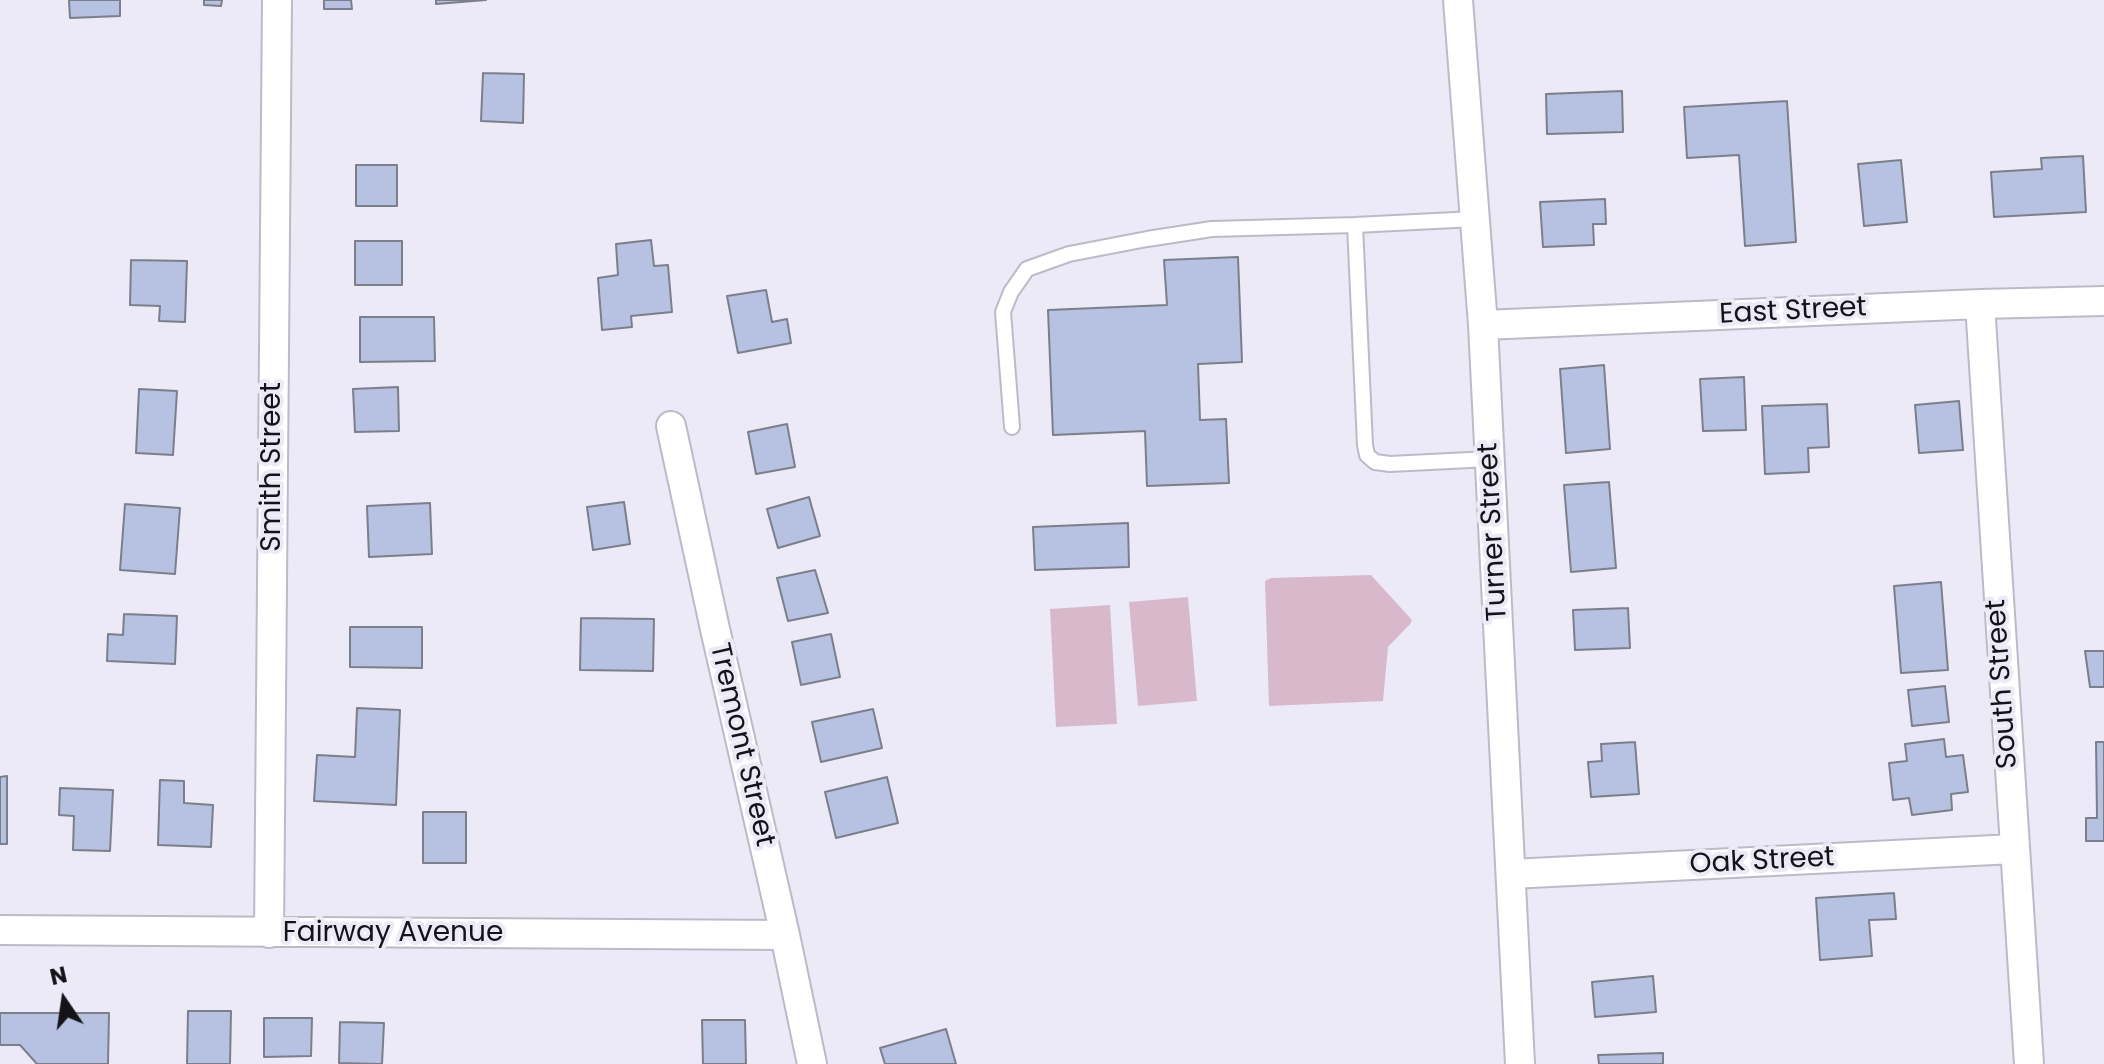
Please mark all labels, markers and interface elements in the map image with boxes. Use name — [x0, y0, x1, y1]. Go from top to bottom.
street label: East Street — [1718, 291, 1868, 333]
street label: Smith Street — [256, 382, 290, 552]
street label: Turner Street — [1473, 442, 1515, 622]
street label: South Street — [1980, 598, 2026, 770]
street label: Tremont Street — [701, 640, 781, 850]
street label: Oak Street — [1689, 841, 1835, 883]
street label: Fairway Avenue — [283, 917, 503, 951]
text: N — [47, 959, 70, 993]
north arrow — [24, 960, 104, 1040]

